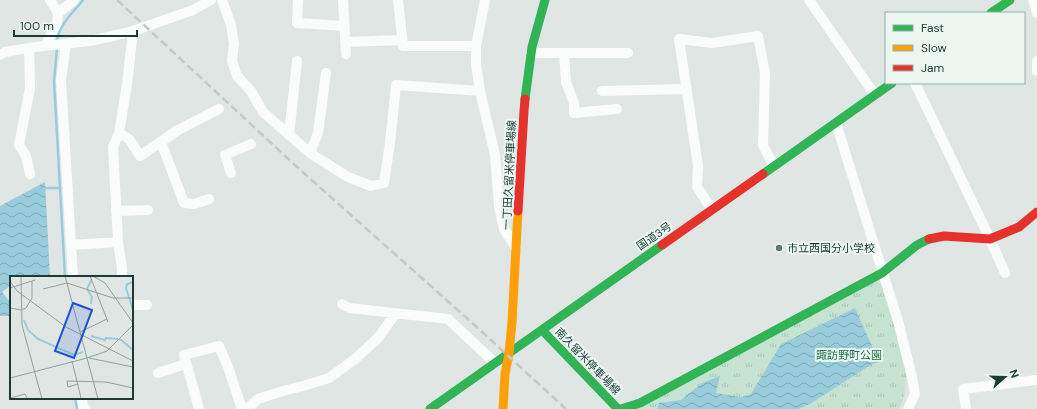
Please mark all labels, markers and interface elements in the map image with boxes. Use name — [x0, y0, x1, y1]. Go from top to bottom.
scale bar — [14, 12, 137, 38]
legend — [885, 12, 1025, 84]
text: 100 m — [20, 18, 54, 34]
text: Fast — [921, 20, 944, 36]
text: Slow — [921, 40, 947, 56]
text: Jam — [921, 60, 944, 76]
street label: 一丁田久留米停車場線 — [499, 120, 519, 230]
street label: 国道3号 — [634, 219, 674, 253]
place label: 市立西国分小学校 — [787, 241, 875, 255]
marker: 市立西国分小学校 — [774, 243, 784, 253]
inset map — [10, 276, 133, 399]
street label: 南久留米停車場線 — [552, 324, 624, 398]
park label: 諏訪野町公園 — [816, 348, 882, 362]
north arrow — [985, 357, 1025, 397]
text: N — [1006, 367, 1022, 380]

